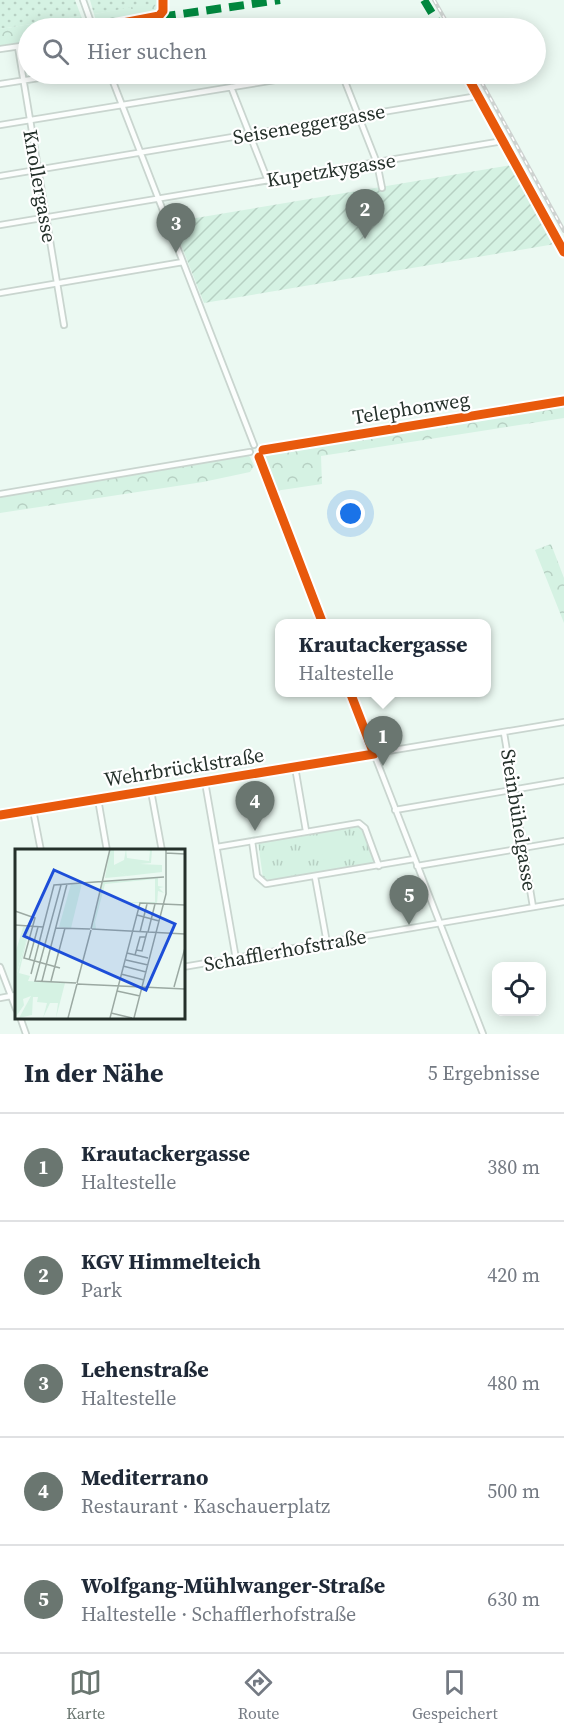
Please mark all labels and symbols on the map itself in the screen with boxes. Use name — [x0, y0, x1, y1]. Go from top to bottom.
street label: Seiseneggergasse — [231, 97, 387, 151]
street label: Knollergasse — [16, 127, 64, 245]
street label: Kupetzkygasse — [264, 146, 398, 194]
pin: 2 — [346, 190, 385, 239]
pin: 3 — [156, 204, 195, 253]
street label: Telephonweg — [351, 385, 471, 431]
your location — [336, 499, 365, 528]
pin: 1 — [364, 716, 403, 766]
street label: Wehrbrücklstraße — [102, 741, 266, 793]
street label: Steinbühelgasse — [494, 747, 544, 893]
pin: 4 — [236, 782, 274, 831]
inset map — [15, 849, 184, 1019]
pin: 5 — [390, 876, 428, 925]
street label: Schafflerhofstraße — [202, 922, 368, 978]

